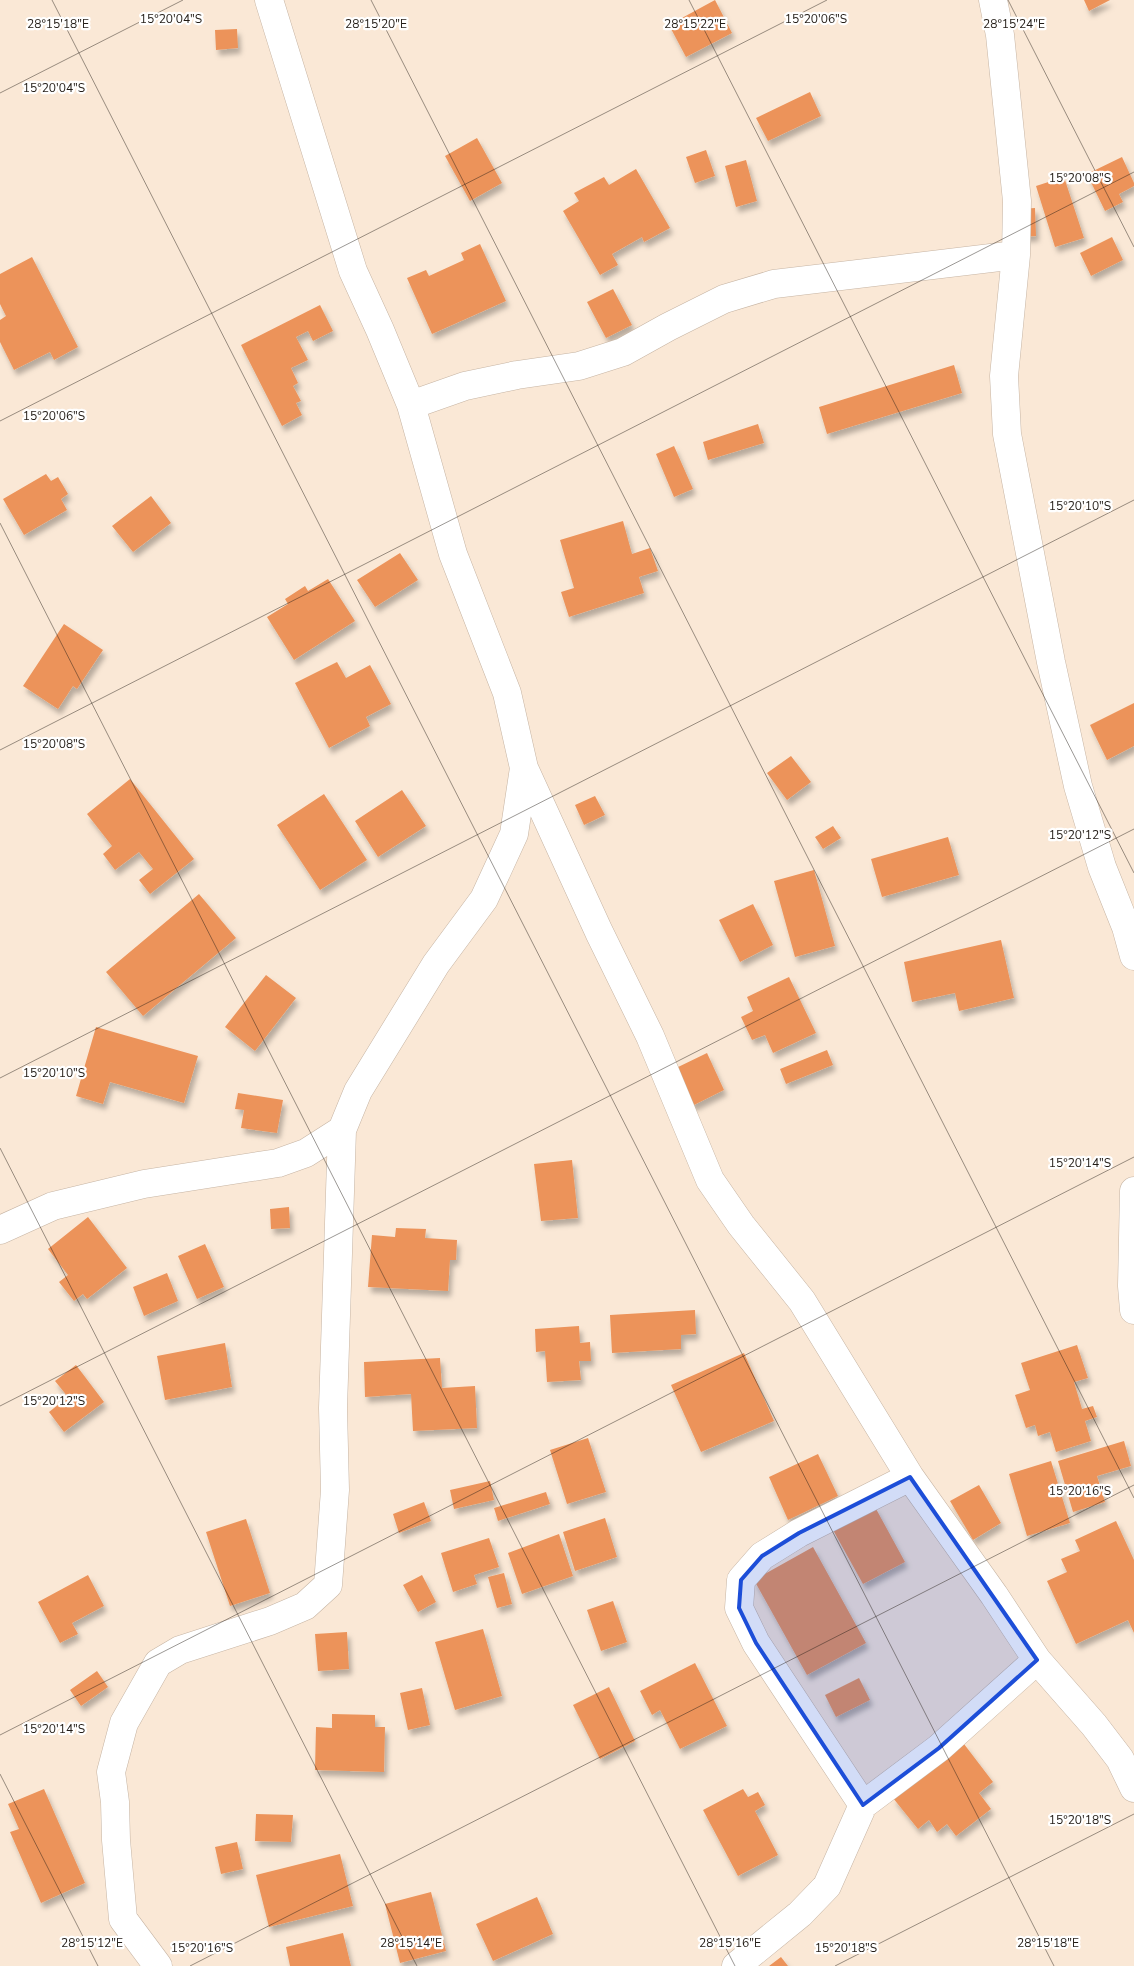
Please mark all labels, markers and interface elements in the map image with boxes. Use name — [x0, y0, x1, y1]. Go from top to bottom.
text: 15°20'04"S — [140, 11, 202, 27]
text: 15°20'06"S — [785, 11, 847, 27]
text: 28°15'18"E — [27, 16, 89, 32]
text: 28°15'20"E — [345, 16, 407, 32]
text: 28°15'22"E — [664, 16, 726, 32]
text: 28°15'24"E — [983, 16, 1045, 32]
text: 15°20'04"S — [23, 80, 85, 96]
text: 15°20'08"S — [1049, 170, 1111, 186]
text: 15°20'06"S — [23, 408, 85, 424]
text: 15°20'10"S — [1049, 498, 1111, 514]
text: 15°20'08"S — [23, 736, 85, 752]
text: 15°20'12"S — [1049, 827, 1111, 843]
text: 15°20'10"S — [23, 1065, 85, 1081]
text: 15°20'14"S — [1049, 1155, 1111, 1171]
text: 15°20'12"S — [23, 1393, 85, 1409]
text: 15°20'16"S — [1049, 1483, 1111, 1499]
text: 15°20'14"S — [23, 1721, 85, 1737]
text: 15°20'18"S — [1049, 1812, 1111, 1828]
text: 28°15'12"E — [61, 1935, 123, 1951]
text: 28°15'14"E — [380, 1935, 442, 1951]
text: 28°15'16"E — [699, 1935, 761, 1951]
text: 28°15'18"E — [1017, 1935, 1079, 1951]
text: 15°20'16"S — [171, 1940, 233, 1956]
text: 15°20'18"S — [815, 1940, 877, 1956]

